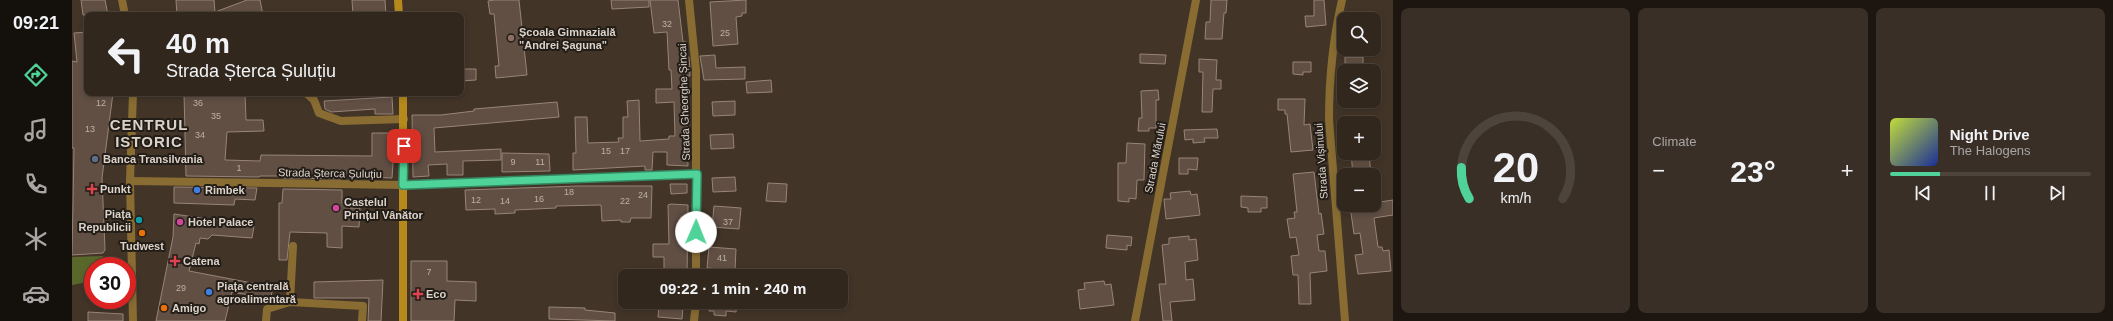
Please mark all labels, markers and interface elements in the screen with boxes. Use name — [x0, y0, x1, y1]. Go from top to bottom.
map controls — [1337, 12, 1381, 212]
button: search — [1337, 12, 1381, 56]
text: 09:21 — [13, 13, 59, 33]
house number: 32 — [662, 19, 672, 29]
place label: Școala Gimnazială "Andrei Șaguna" — [519, 26, 616, 51]
icon: left — [100, 28, 152, 80]
text: 40 m — [166, 28, 230, 59]
house number: 25 — [720, 28, 730, 38]
marker: Școala Gimnazială "Andrei Șaguna" — [506, 33, 516, 43]
street label: Strada Gheorghe Șincai — [676, 43, 692, 161]
icon: directions — [22, 61, 50, 89]
text: Strada Șterca Șuluțiu — [166, 61, 336, 81]
button: layers — [1337, 64, 1381, 108]
house number: 12 — [96, 98, 106, 108]
house number: 36 — [193, 98, 203, 108]
house number: 35 — [211, 111, 221, 121]
icon: music — [22, 116, 50, 144]
district label: CENTRUL ISTORIC — [110, 116, 188, 150]
button: + — [1337, 116, 1381, 160]
street label: Strada Mărului — [1142, 122, 1168, 194]
street label: Strada Vișinului — [1312, 123, 1330, 199]
house number: 13 — [85, 124, 95, 134]
text: Night Drive — [1950, 126, 2030, 143]
pin — [387, 129, 421, 163]
house number: 34 — [195, 130, 205, 140]
text: Climate — [1652, 134, 1696, 149]
icon: arrive — [393, 135, 415, 157]
text: 20 — [1493, 143, 1539, 190]
text: The Halogens — [1950, 143, 2031, 158]
house number: 15 — [601, 146, 611, 156]
house number: 17 — [620, 146, 630, 156]
place label: Banca Transilvania — [103, 153, 204, 165]
marker: Banca Transilvania — [90, 154, 100, 164]
text: 23° — [1730, 155, 1776, 188]
house number: 9 — [510, 157, 516, 167]
house number: 11 — [535, 157, 545, 167]
text: − — [1652, 158, 1665, 183]
text: + — [1841, 158, 1854, 183]
house number: 1 — [236, 163, 242, 173]
street label: Strada Șterca Șuluțiu — [278, 166, 382, 180]
button: − — [1337, 168, 1381, 212]
icon: phone — [22, 170, 50, 198]
icon: previous — [1912, 182, 1934, 204]
icon: pause — [1979, 182, 2001, 204]
icon: next — [2046, 182, 2068, 204]
place label: Punkt — [100, 183, 131, 195]
marker: Punkt — [87, 184, 97, 194]
place label: Rimbek — [205, 184, 246, 196]
marker: Rimbek — [192, 185, 202, 195]
house number: 18 — [564, 187, 574, 197]
text: km/h — [1500, 189, 1531, 205]
house number: 24 — [638, 190, 648, 200]
house number: 16 — [534, 194, 544, 204]
house number: 12 — [471, 195, 481, 205]
place label: Castelul Prințul Vânător — [344, 196, 424, 221]
house number: 14 — [500, 196, 510, 206]
house number: 22 — [620, 196, 630, 206]
marker: Castelul Prințul Vânător — [331, 203, 341, 213]
place label: Piața Republicii — [78, 208, 132, 233]
position arrow — [675, 211, 717, 253]
marker: Piața Republicii — [134, 215, 144, 225]
place label: Hotel Palace — [188, 216, 253, 228]
marker: Hotel Palace — [175, 217, 185, 227]
house number: 37 — [723, 217, 733, 227]
icon: climate — [22, 225, 50, 253]
marker: Tudwest — [137, 228, 147, 238]
place label: Tudwest — [120, 240, 164, 252]
house number: 41 — [717, 253, 727, 263]
place label: Catena — [183, 255, 221, 267]
marker: Catena — [170, 256, 180, 266]
speed limit sign: 30 — [84, 257, 136, 309]
house number: 7 — [426, 267, 432, 277]
icon: car — [22, 280, 50, 308]
place label: Piața centrală agroalimentară — [217, 280, 297, 305]
text: 09:22 · 1 min · 240 m — [660, 280, 806, 297]
house number: 29 — [176, 283, 186, 293]
marker: Piața centrală agroalimentară — [204, 287, 214, 297]
place label: Eco — [426, 288, 446, 300]
marker: Eco — [413, 289, 423, 299]
place label: Amigo — [172, 302, 207, 314]
marker: Amigo — [159, 303, 169, 313]

